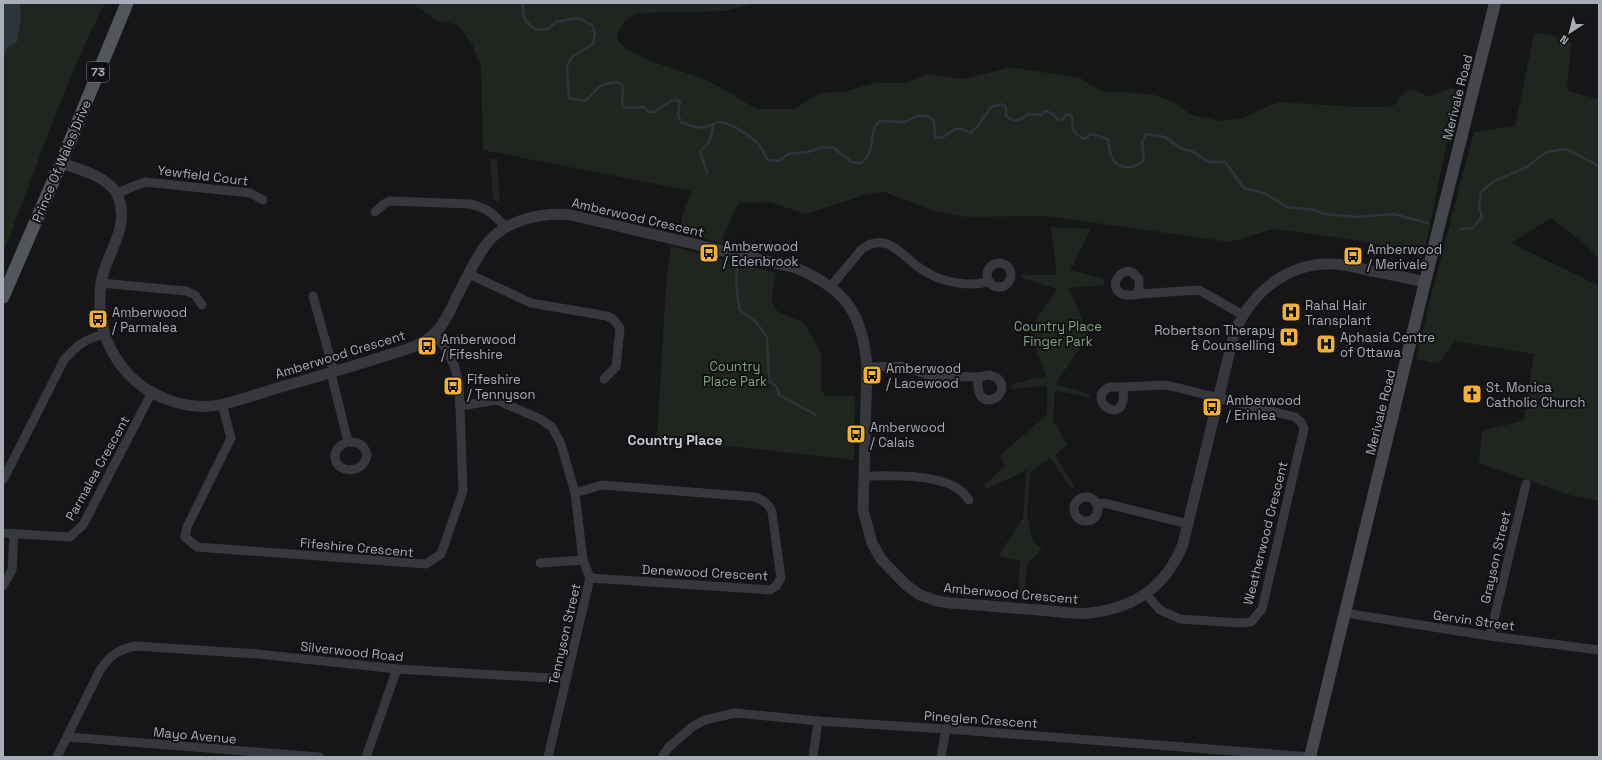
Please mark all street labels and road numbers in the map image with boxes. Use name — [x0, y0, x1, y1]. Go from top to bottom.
street label: Merivale Road — [1439, 53, 1476, 142]
road number: 73 — [87, 62, 109, 82]
street label: Prince Of Wales Drive — [28, 97, 95, 225]
street label: Yewfield Court — [157, 162, 249, 189]
street label: Amberwood Crescent — [570, 194, 706, 241]
street label: Amberwood Crescent — [273, 327, 407, 382]
street label: Merivale Road — [1362, 368, 1399, 457]
street label: Parmalea Crescent — [62, 413, 133, 524]
street label: Weatherwood Crescent — [1239, 460, 1292, 607]
street label: Grayson Street — [1477, 509, 1514, 605]
street label: Fifeshire Crescent — [300, 534, 414, 561]
street label: Denewood Crescent — [641, 561, 769, 584]
street label: Amberwood Crescent — [943, 579, 1079, 608]
street label: Tennyson Street — [545, 582, 584, 687]
street label: Gervin Street — [1432, 606, 1516, 635]
street label: Silverwood Road — [300, 638, 404, 665]
street label: Pineglen Crescent — [924, 707, 1038, 732]
street label: Mayo Avenue — [153, 723, 237, 748]

